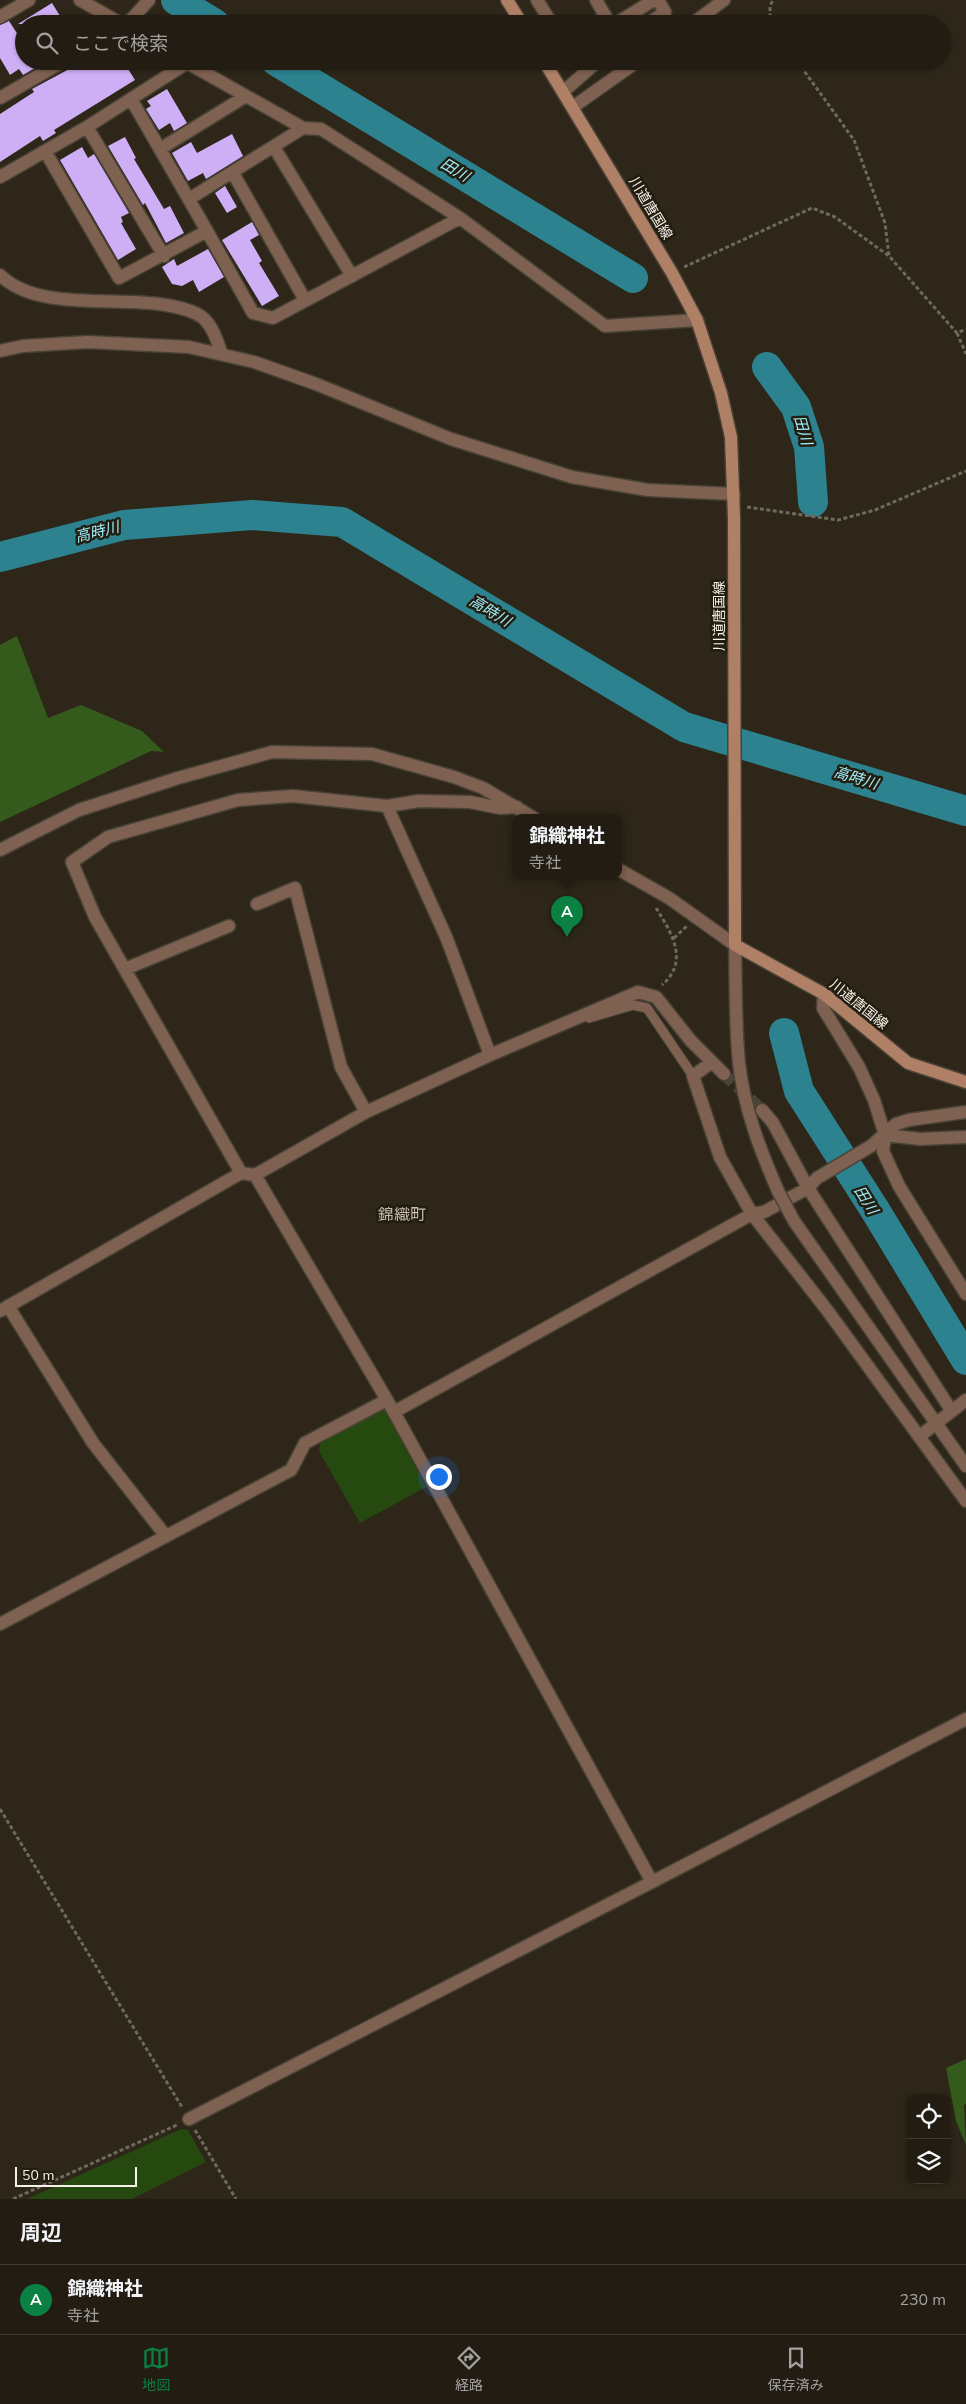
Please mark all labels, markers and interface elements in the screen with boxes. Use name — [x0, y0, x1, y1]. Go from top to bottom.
search box — [15, 15, 951, 70]
icon: search — [33, 29, 61, 57]
text: ここで検索 — [73, 31, 168, 57]
water label: 田川 — [437, 154, 475, 187]
street label: 川道唐国線 — [624, 173, 677, 243]
water label: 田川 — [789, 413, 817, 449]
water label: 高時川 — [73, 516, 123, 547]
street label: 川道唐国線 — [710, 581, 729, 651]
water label: 高時川 — [466, 591, 516, 632]
water label: 高時川 — [832, 762, 882, 795]
popup — [512, 814, 622, 879]
text: 錦織神社 — [529, 823, 605, 849]
text: 寺社 — [529, 852, 561, 874]
pin: A — [551, 896, 583, 937]
street label: 川道唐国線 — [826, 975, 892, 1034]
water label: 田川 — [850, 1182, 883, 1220]
district label: 錦織町 — [378, 1204, 426, 1226]
your location — [426, 1464, 452, 1490]
map controls — [906, 2094, 951, 2184]
button: locate — [906, 2094, 951, 2139]
button: layers — [906, 2139, 951, 2184]
scale bar — [15, 2164, 138, 2187]
text: 50 m — [22, 2166, 54, 2185]
text: 周辺 — [20, 2219, 62, 2247]
text: 錦織神社 — [67, 2276, 143, 2302]
text: A — [30, 2289, 42, 2311]
text: 230 m — [899, 2289, 946, 2311]
text: 寺社 — [67, 2305, 99, 2327]
tab: 地図 — [142, 2344, 170, 2395]
tab: 経路 — [455, 2344, 483, 2395]
tab: 保存済み — [768, 2344, 824, 2395]

